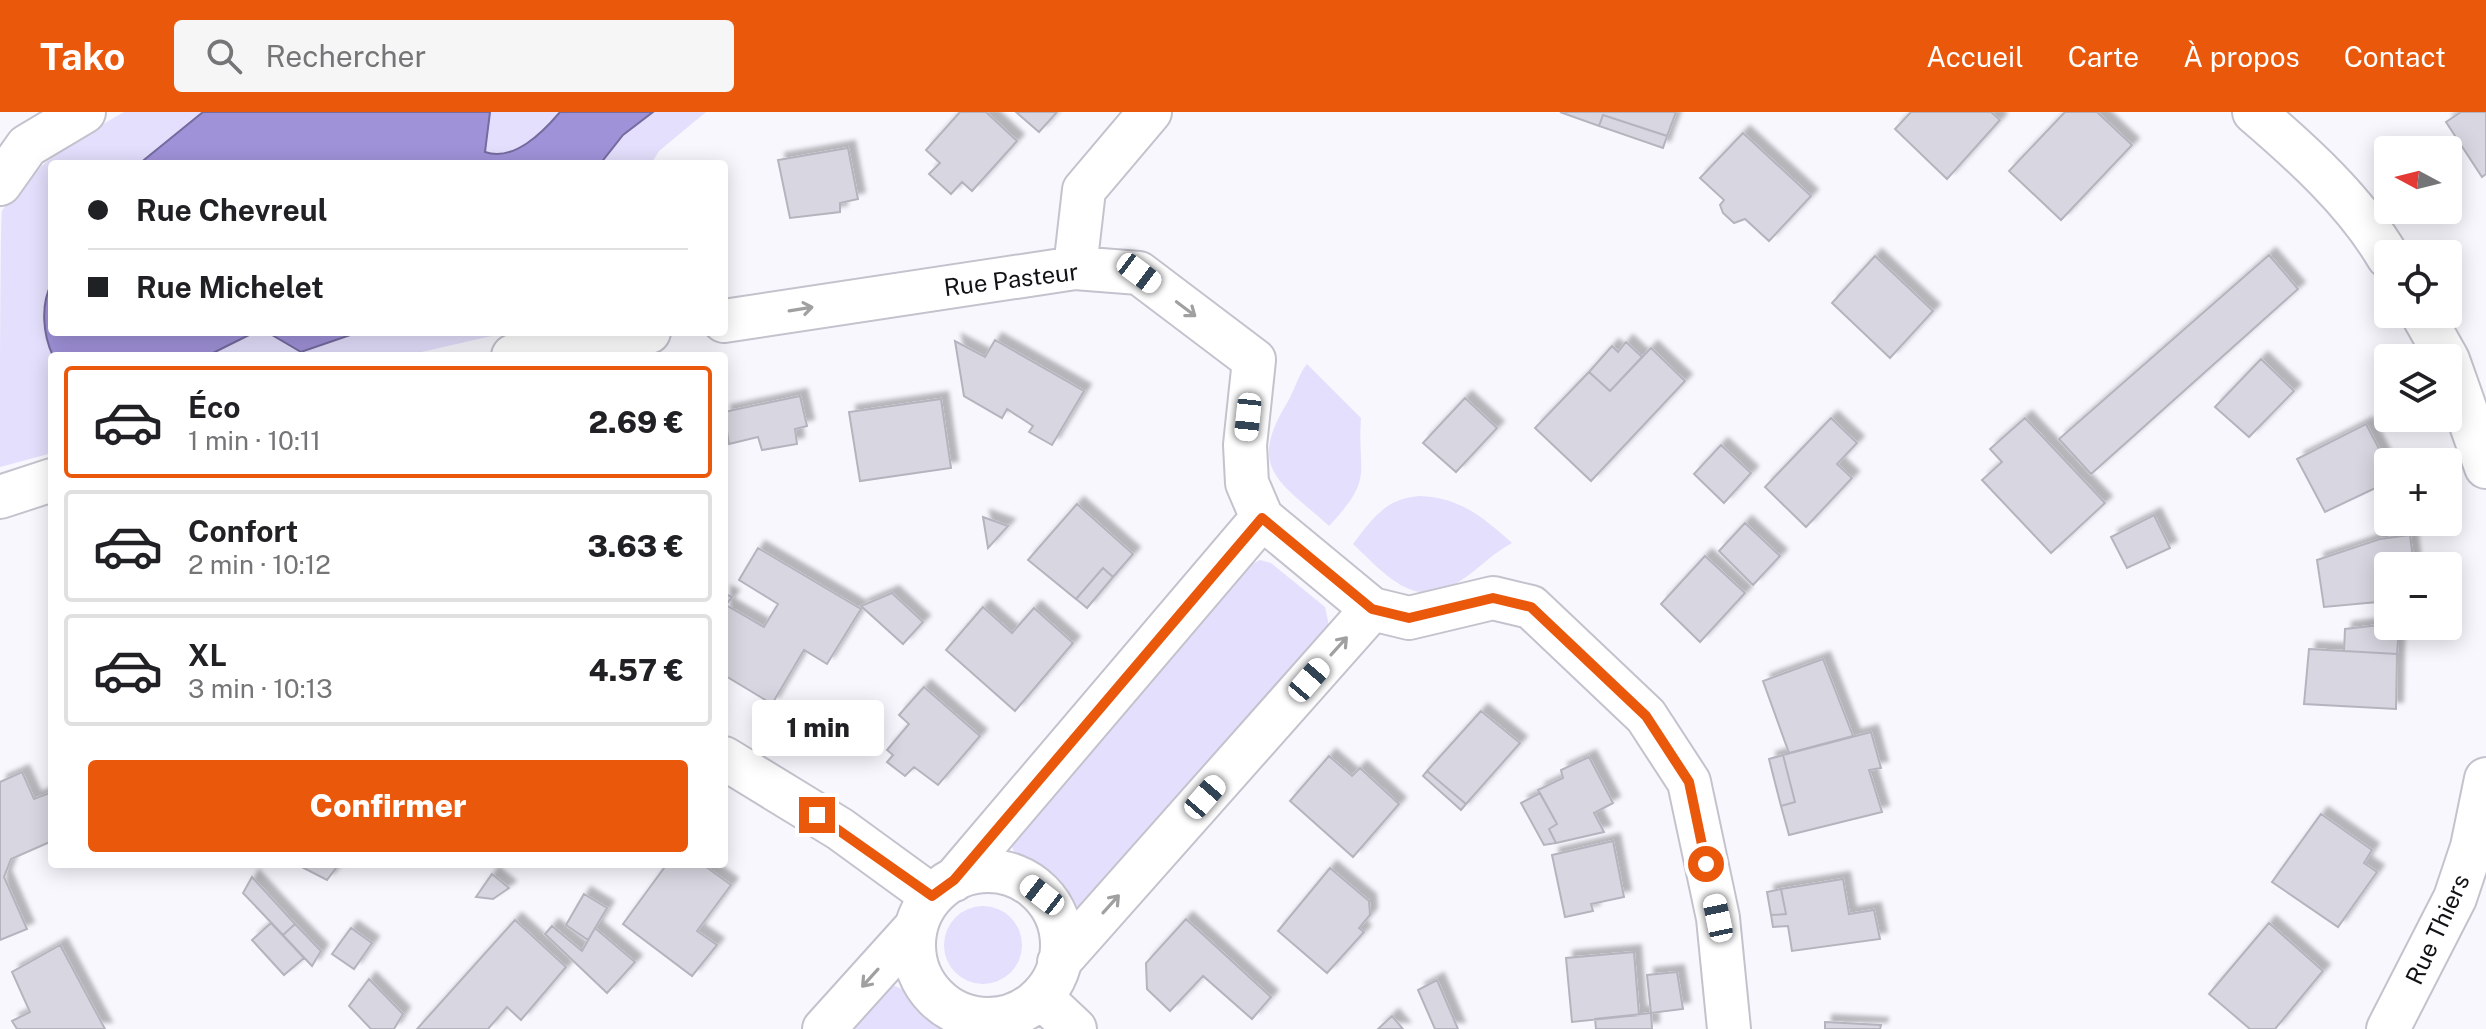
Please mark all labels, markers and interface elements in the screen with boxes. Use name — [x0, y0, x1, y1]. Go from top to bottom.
search box — [174, 20, 734, 92]
text: Tako — [40, 34, 126, 79]
icon: search — [202, 34, 246, 78]
text: Rechercher — [266, 38, 426, 74]
text: Accueil — [1926, 40, 2024, 73]
text: Carte — [2068, 40, 2139, 73]
text: À propos — [2183, 40, 2300, 73]
text: Contact — [2344, 40, 2446, 73]
north arrow — [2374, 136, 2462, 224]
map controls — [2374, 136, 2462, 640]
text: Rue Chevreul — [136, 192, 328, 228]
button: locate — [2374, 240, 2462, 328]
car — [1113, 249, 1165, 297]
street label: Rue Pasteur — [942, 257, 1080, 301]
text: Rue Michelet — [136, 269, 324, 305]
one-way arrow — [1175, 300, 1196, 317]
one-way arrow — [788, 301, 813, 316]
button: layers — [2374, 344, 2462, 432]
icon: car — [92, 386, 164, 458]
text: Éco — [188, 389, 241, 425]
car — [1234, 392, 1262, 442]
text: 2.69 € — [588, 404, 684, 440]
text: 1 min · 10:11 — [188, 425, 321, 456]
button: + — [2374, 448, 2462, 536]
icon: car — [92, 510, 164, 582]
text: Confort — [188, 513, 298, 549]
text: 3.63 € — [587, 528, 684, 564]
text: 2 min · 10:12 — [188, 549, 331, 580]
button: − — [2374, 552, 2462, 640]
icon: car — [92, 634, 164, 706]
one-way arrow — [1329, 636, 1348, 657]
text: XL — [188, 637, 227, 673]
text: 4.57 € — [589, 652, 684, 688]
car — [1284, 654, 1334, 706]
text: 3 min · 10:13 — [188, 673, 333, 704]
callout: 1 min — [751, 699, 883, 755]
text: 1 min — [786, 712, 850, 743]
button: Confirmer — [88, 760, 688, 852]
car — [1180, 771, 1230, 823]
route end — [799, 797, 835, 833]
route start — [1688, 846, 1724, 882]
street label: Rue Thiers — [2399, 869, 2475, 989]
car — [1016, 871, 1068, 919]
car — [1701, 892, 1735, 944]
one-way arrow — [1102, 894, 1120, 914]
one-way arrow — [861, 967, 880, 988]

